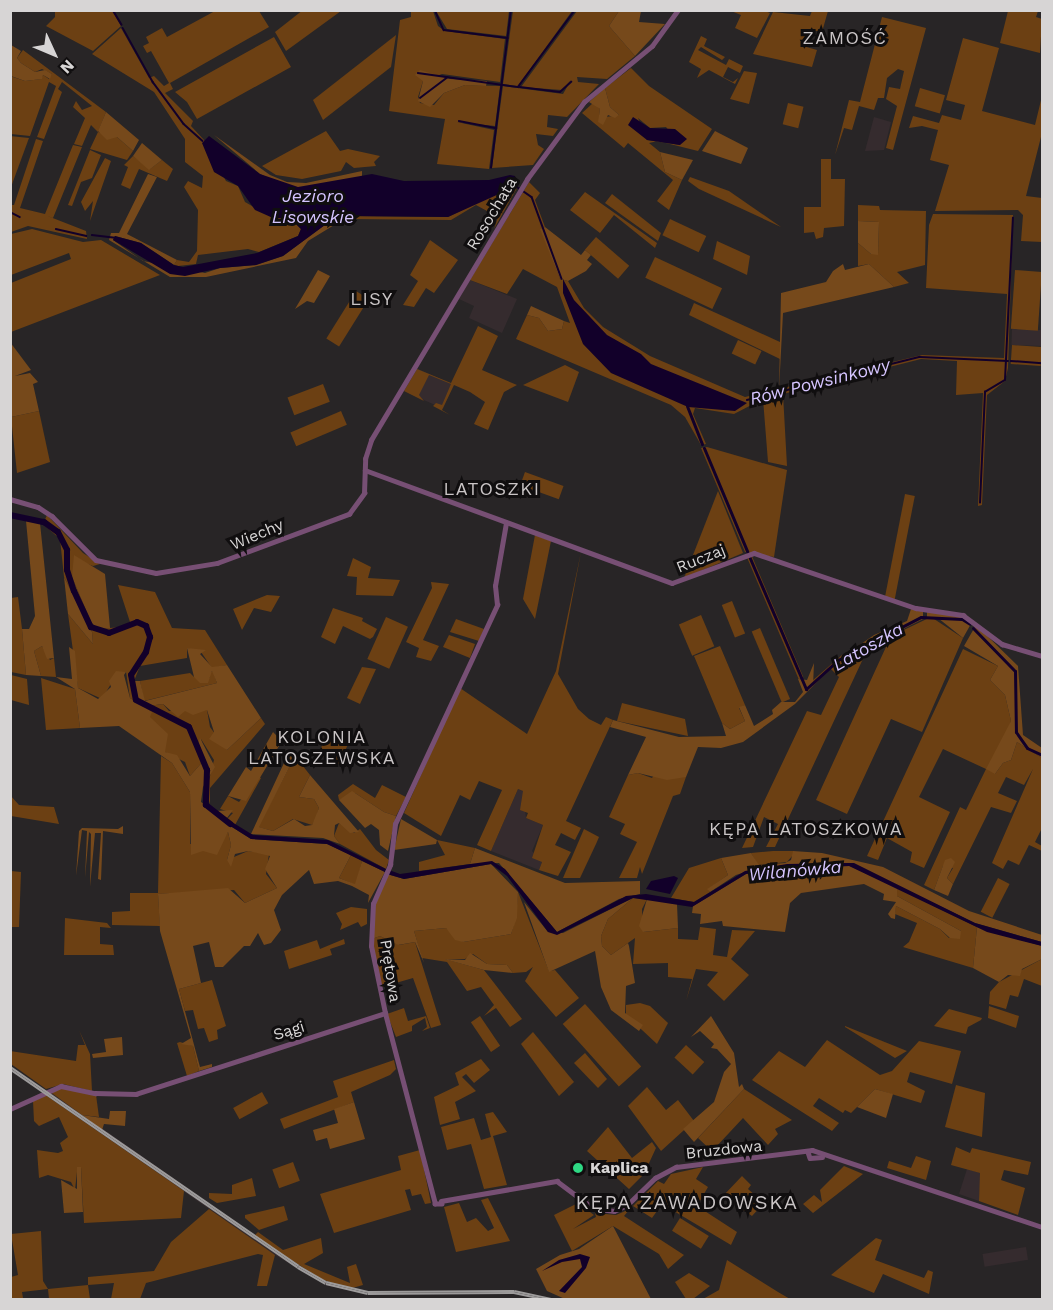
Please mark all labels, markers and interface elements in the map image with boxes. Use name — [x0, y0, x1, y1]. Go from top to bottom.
north arrow — [24, 24, 84, 84]
district label: ZAMOŚĆ — [803, 27, 887, 49]
text: N — [56, 56, 78, 78]
street label: Rosochata — [463, 174, 521, 254]
water label: Jezioro Lisowskie — [272, 186, 354, 228]
district label: LISY — [350, 288, 394, 310]
water label: Rów Powsinkowy — [747, 354, 893, 410]
district label: LATOSZKI — [444, 478, 540, 500]
street label: Wiechy — [228, 515, 286, 555]
street label: Ruczaj — [674, 541, 728, 577]
water label: Latoszka — [829, 618, 907, 676]
district label: KOLONIA LATOSZEWSKA — [248, 727, 396, 770]
district label: KĘPA LATOSZKOWA — [709, 818, 903, 840]
water label: Wilanówka — [747, 856, 843, 886]
street label: Prętowa — [376, 938, 404, 1004]
street label: Sągi — [271, 1017, 307, 1045]
street label: Bruzdowa — [685, 1136, 763, 1164]
place label: Kaplica — [590, 1158, 649, 1178]
marker: Kaplica — [571, 1161, 585, 1175]
district label: KĘPA ZAWADOWSKA — [575, 1190, 799, 1214]

